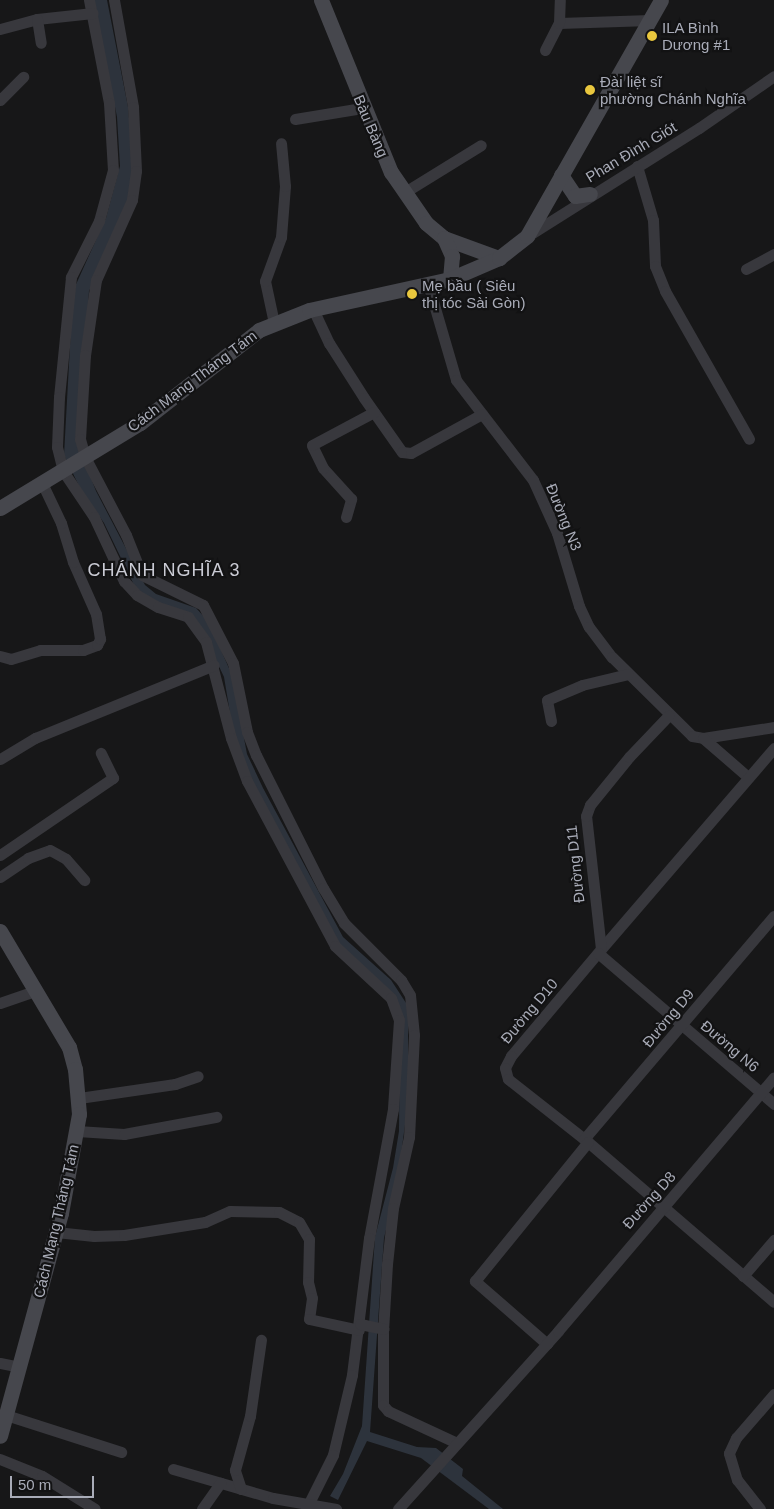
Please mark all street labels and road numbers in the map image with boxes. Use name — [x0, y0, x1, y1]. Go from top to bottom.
street label: Bàu Bàng — [350, 92, 392, 160]
street label: Phan Đình Giót — [582, 118, 680, 186]
street label: Cách Mạng Tháng Tám — [124, 326, 260, 436]
street label: Đường N3 — [542, 481, 586, 553]
street label: Đường D11 — [562, 824, 588, 904]
street label: Đường D10 — [497, 975, 561, 1047]
street label: Đường D9 — [638, 985, 698, 1051]
street label: Đường N6 — [697, 1016, 763, 1076]
street label: Cách Mạng Tháng Tám — [30, 1142, 82, 1300]
street label: Đường D8 — [619, 1168, 679, 1232]

